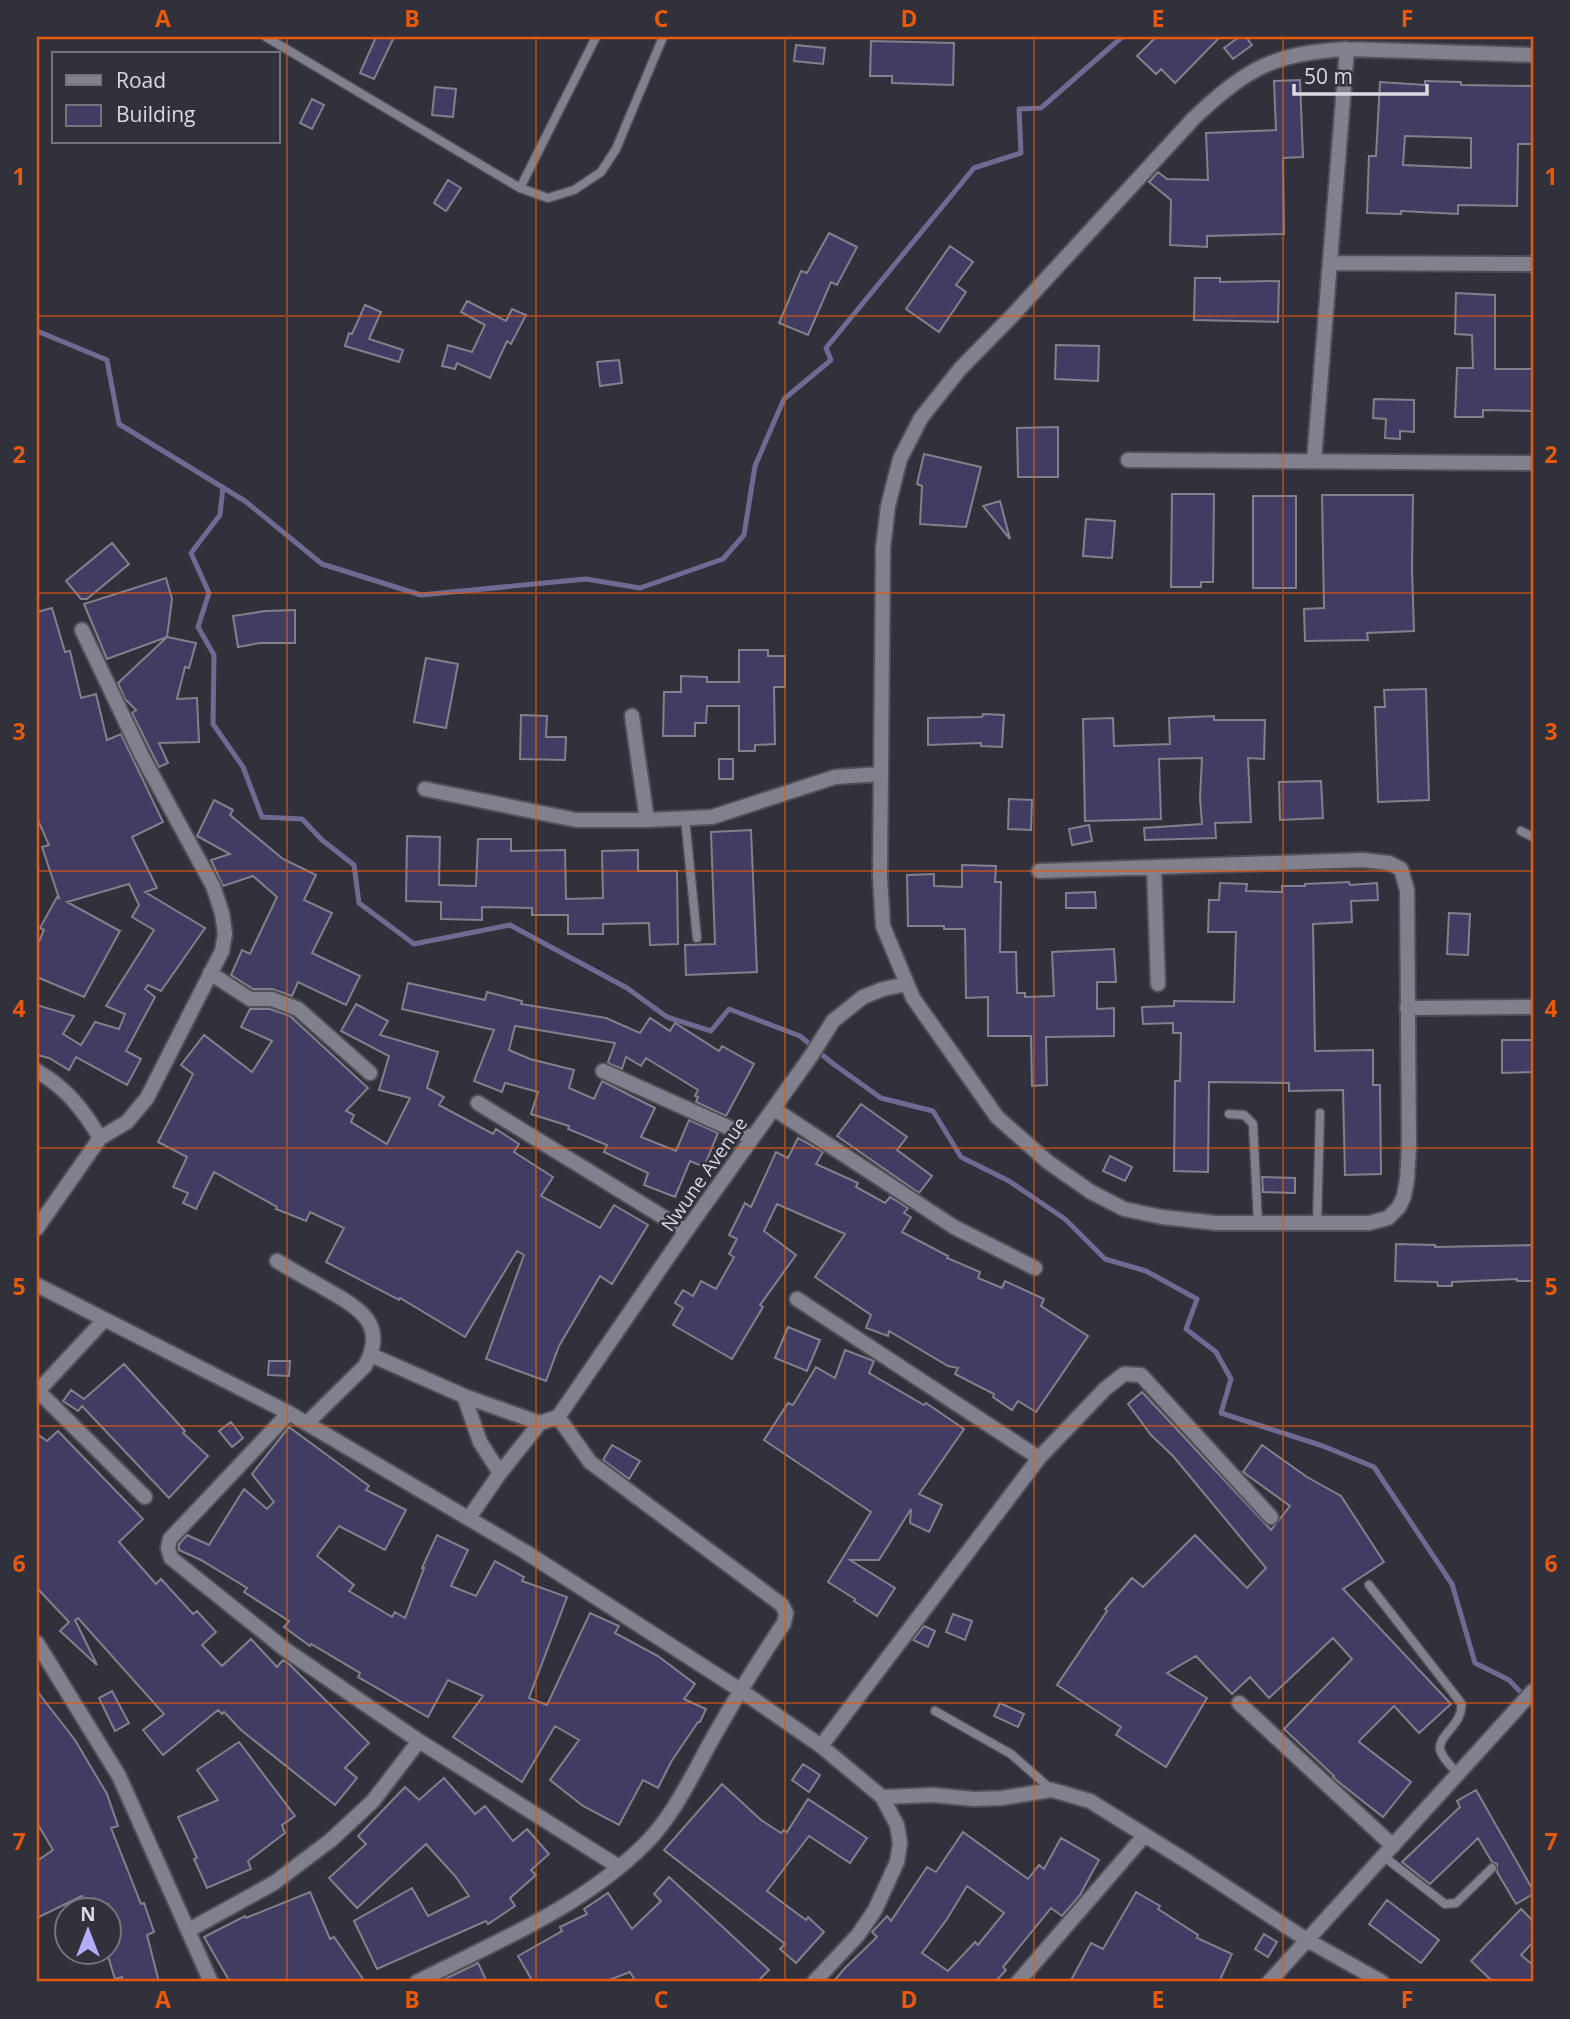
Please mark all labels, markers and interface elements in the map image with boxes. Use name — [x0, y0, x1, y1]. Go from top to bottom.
text: A — [155, 2, 171, 34]
text: B — [404, 2, 420, 34]
text: C — [654, 2, 668, 34]
text: D — [900, 2, 918, 34]
text: E — [1152, 2, 1164, 34]
text: F — [1401, 2, 1413, 34]
legend — [52, 52, 280, 144]
scale bar — [1294, 52, 1426, 96]
text: 50 m — [1304, 62, 1353, 90]
text: Road — [116, 66, 166, 94]
text: Building — [116, 100, 195, 128]
text: 1 — [12, 160, 26, 192]
text: 1 — [1544, 160, 1558, 192]
text: 2 — [12, 438, 26, 470]
text: 2 — [1544, 438, 1558, 470]
text: 3 — [12, 715, 26, 747]
text: 3 — [1544, 715, 1558, 747]
text: 4 — [12, 992, 26, 1024]
text: 4 — [1544, 992, 1558, 1024]
street label: Nwune Avenue — [655, 1112, 753, 1236]
text: 5 — [12, 1270, 26, 1302]
text: 5 — [1544, 1270, 1558, 1302]
text: 6 — [12, 1547, 26, 1579]
text: 6 — [1544, 1547, 1558, 1579]
text: 7 — [12, 1825, 26, 1857]
text: 7 — [1544, 1825, 1558, 1857]
north arrow — [52, 1896, 122, 1966]
text: N — [80, 1901, 96, 1927]
text: A — [155, 1983, 171, 2015]
text: B — [404, 1983, 420, 2015]
text: C — [654, 1983, 668, 2015]
text: D — [900, 1983, 918, 2015]
text: E — [1152, 1983, 1164, 2015]
text: F — [1401, 1983, 1413, 2015]

